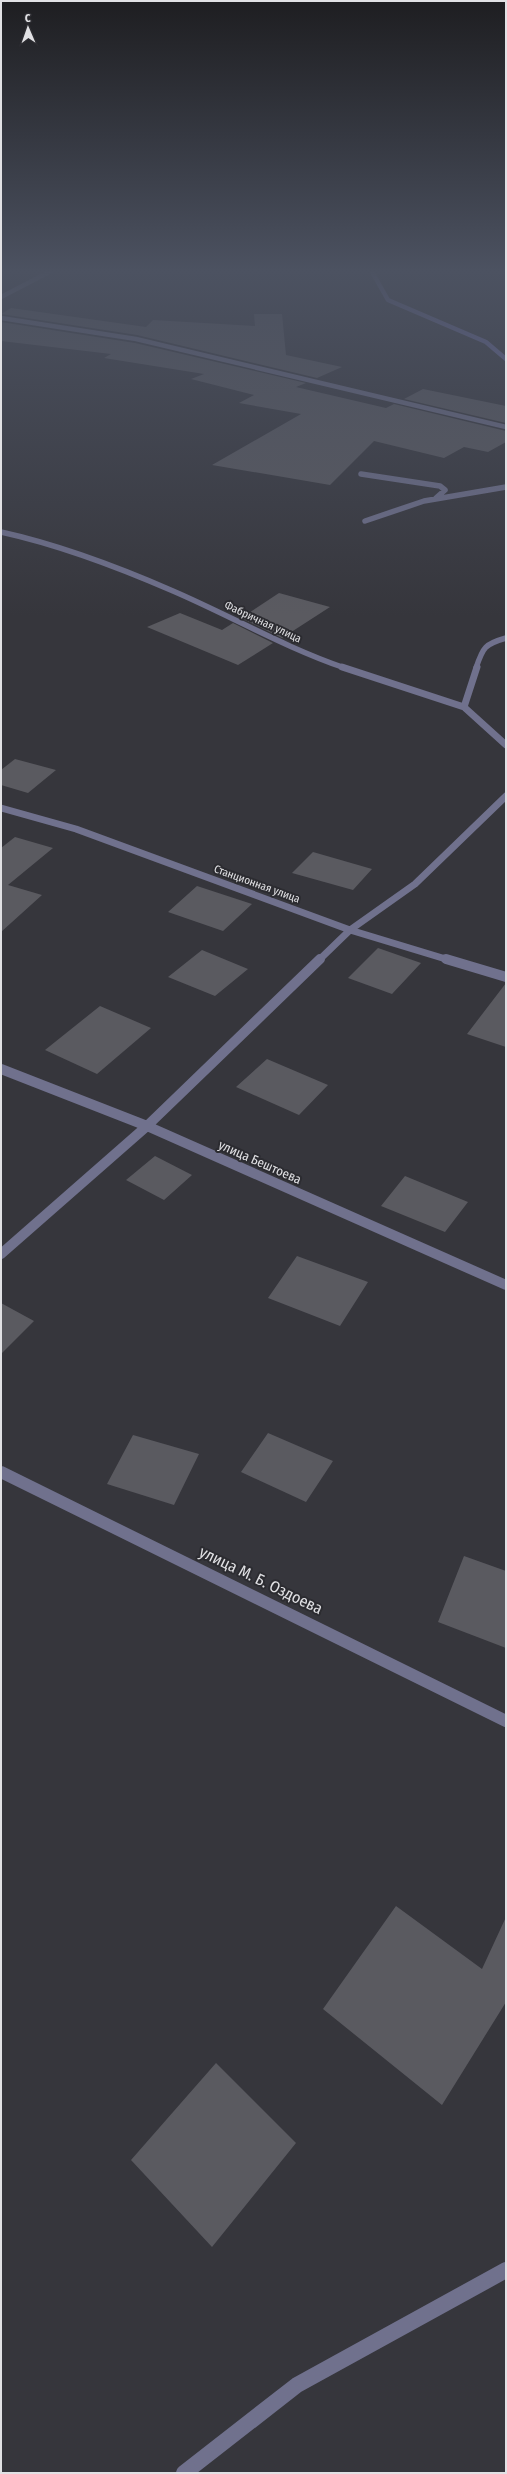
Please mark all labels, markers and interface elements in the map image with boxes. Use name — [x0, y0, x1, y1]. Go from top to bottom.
north arrow — [8, 8, 48, 48]
text: С — [25, 12, 31, 25]
street label: Фабричная улица — [223, 599, 303, 645]
street label: Станционная улица — [212, 862, 302, 906]
street label: улица Бештоева — [216, 1137, 304, 1187]
street label: улица М. Б. Оздоева — [196, 1542, 326, 1618]

